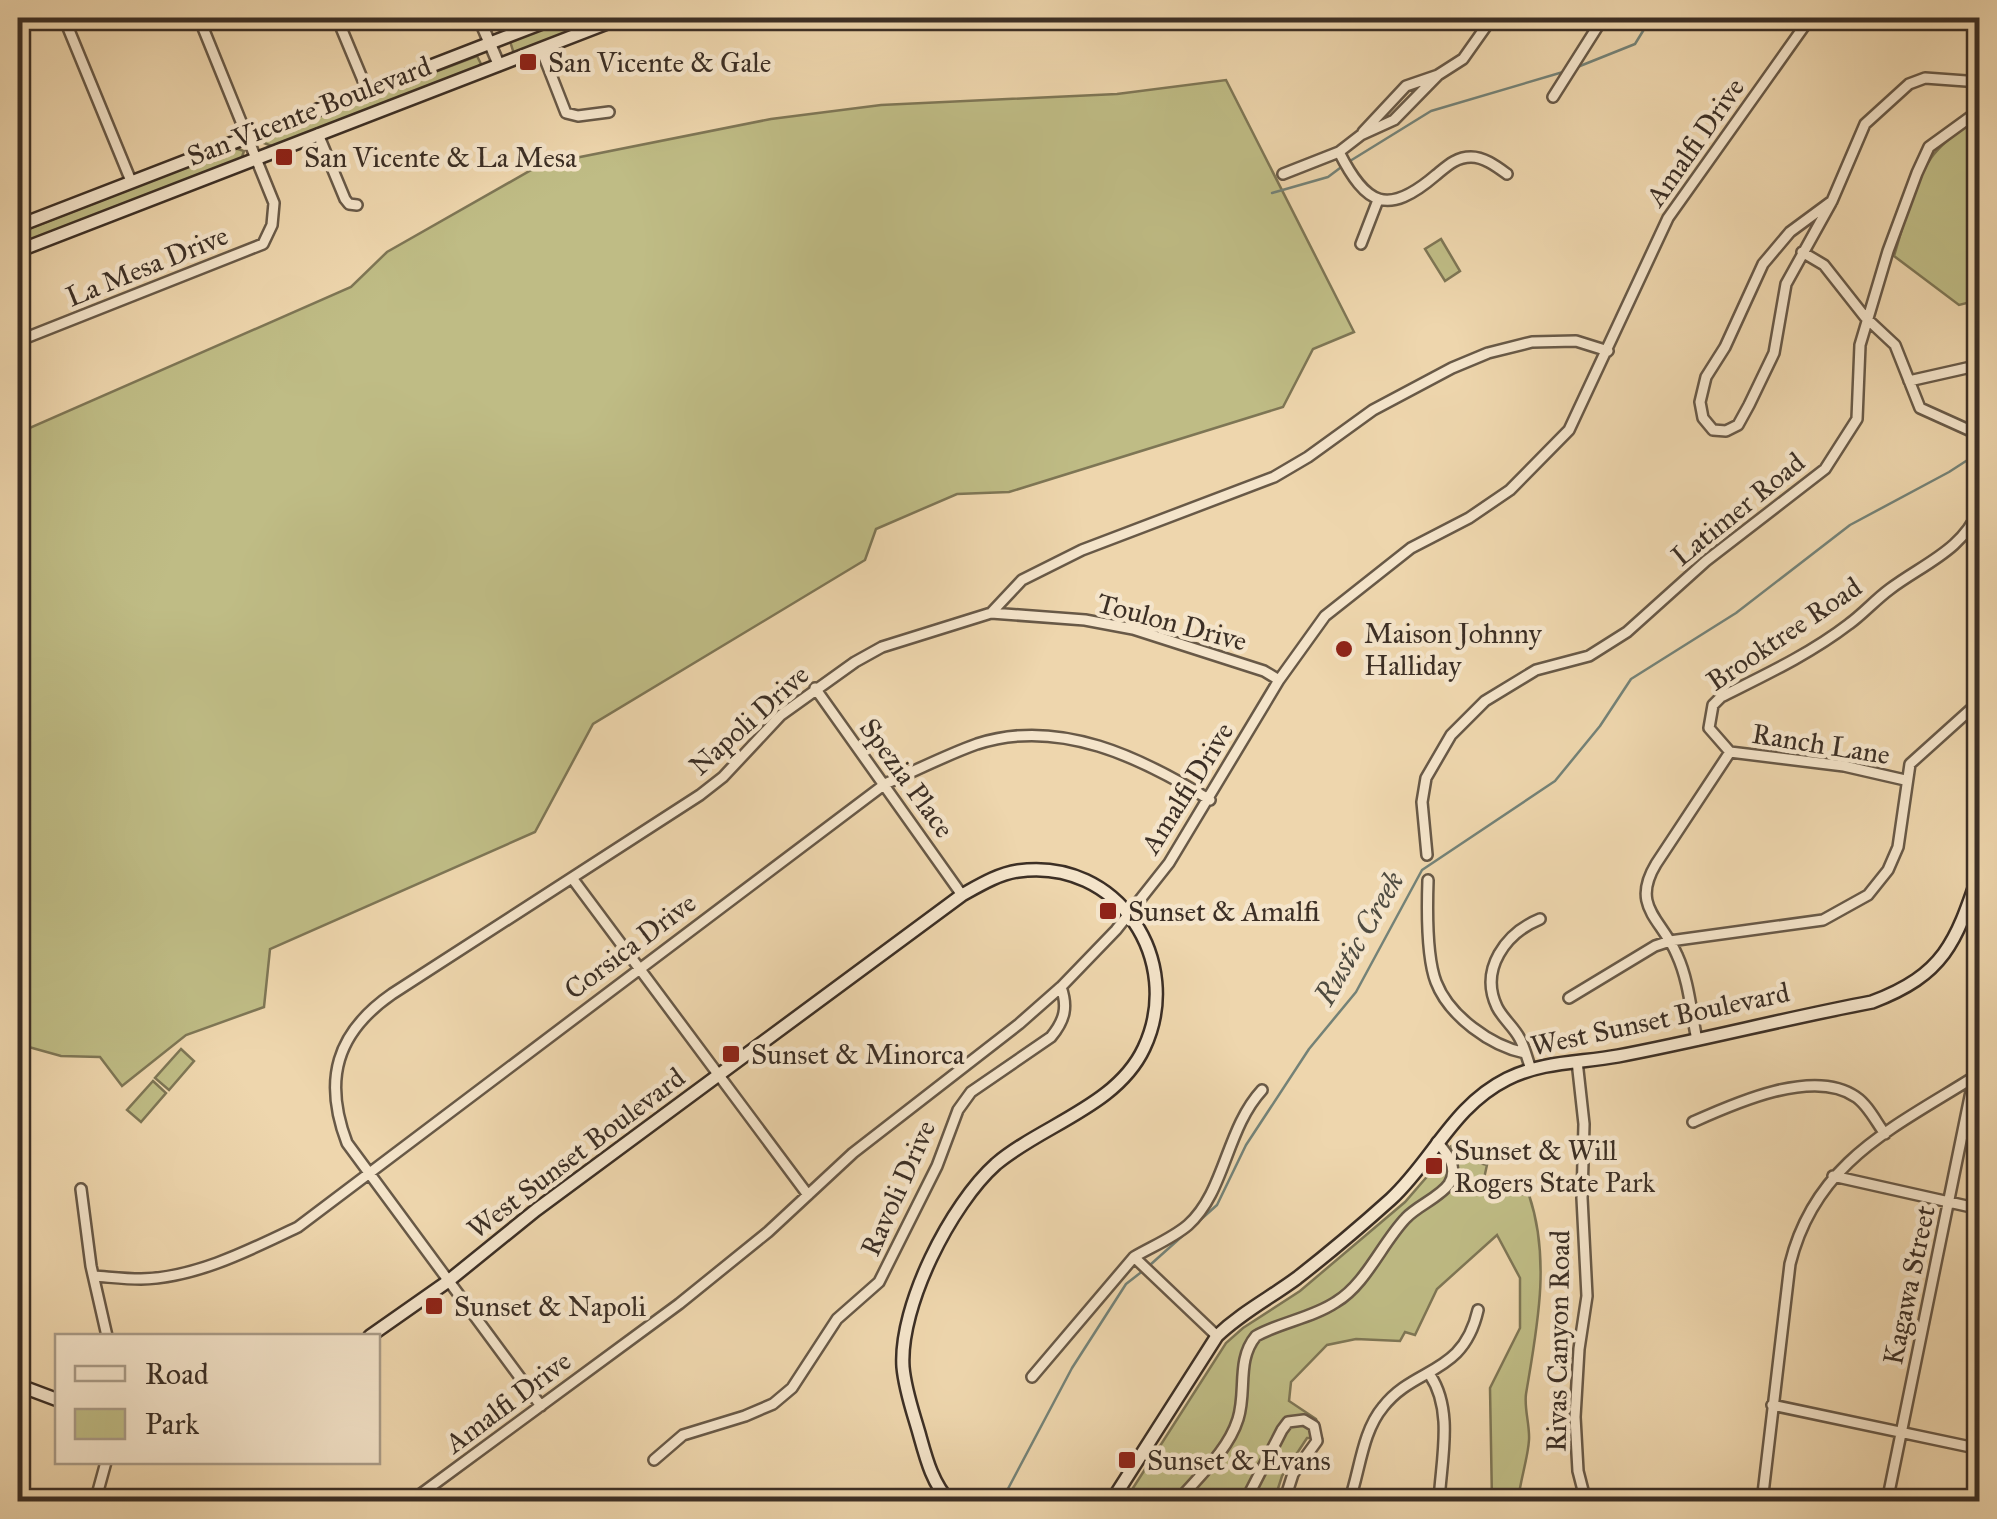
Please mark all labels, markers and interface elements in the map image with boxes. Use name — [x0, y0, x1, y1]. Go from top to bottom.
place label: San Vicente & Gale — [548, 45, 771, 80]
street label: San Vicente Boulevard — [182, 48, 436, 174]
marker: San Vicente & Gale — [517, 51, 539, 73]
street label: Amalfi Drive — [1637, 71, 1752, 214]
place label: San Vicente & La Mesa — [304, 140, 577, 175]
marker: San Vicente & La Mesa — [273, 146, 295, 168]
street label: La Mesa Drive — [61, 218, 233, 314]
street label: Latimer Road — [1664, 445, 1812, 573]
street label: Brooktree Road — [1700, 569, 1868, 699]
street label: Toulon Drive — [1093, 585, 1251, 659]
place label: Maison Johnny Halliday — [1364, 616, 1542, 683]
marker: Maison Johnny Halliday — [1333, 638, 1355, 660]
street label: Napoli Drive — [682, 657, 816, 783]
street label: Spezia Place — [852, 711, 962, 845]
street label: Amalfi Drive — [1132, 716, 1241, 861]
street label: Ranch Lane — [1749, 716, 1893, 772]
water label: Rustic Creek — [1306, 865, 1412, 1012]
street label: Corsica Drive — [557, 885, 703, 1007]
place label: Sunset & Amalfi — [1128, 894, 1321, 929]
marker: Sunset & Amalfi — [1097, 900, 1119, 922]
street label: West Sunset Boulevard — [1527, 974, 1793, 1064]
place label: Sunset & Minorca — [751, 1037, 965, 1072]
marker: Sunset & Minorca — [720, 1043, 742, 1065]
street label: West Sunset Boulevard — [460, 1060, 692, 1246]
street label: Ravoli Drive — [853, 1115, 943, 1261]
place label: Sunset & Will Rogers State Park — [1454, 1133, 1655, 1200]
marker: Sunset & Will Rogers State Park — [1423, 1155, 1445, 1177]
street label: Kagawa Street — [1875, 1202, 1943, 1368]
street label: Rivas Canyon Road — [1539, 1230, 1577, 1452]
place label: Sunset & Napoli — [454, 1289, 646, 1324]
marker: Sunset & Napoli — [423, 1295, 445, 1317]
legend — [55, 1334, 380, 1464]
street label: Amalfi Drive — [437, 1343, 578, 1461]
text: Road — [145, 1356, 209, 1392]
text: Park — [145, 1406, 199, 1442]
place label: Sunset & Evans — [1147, 1443, 1331, 1478]
marker: Sunset & Evans — [1116, 1449, 1138, 1471]

